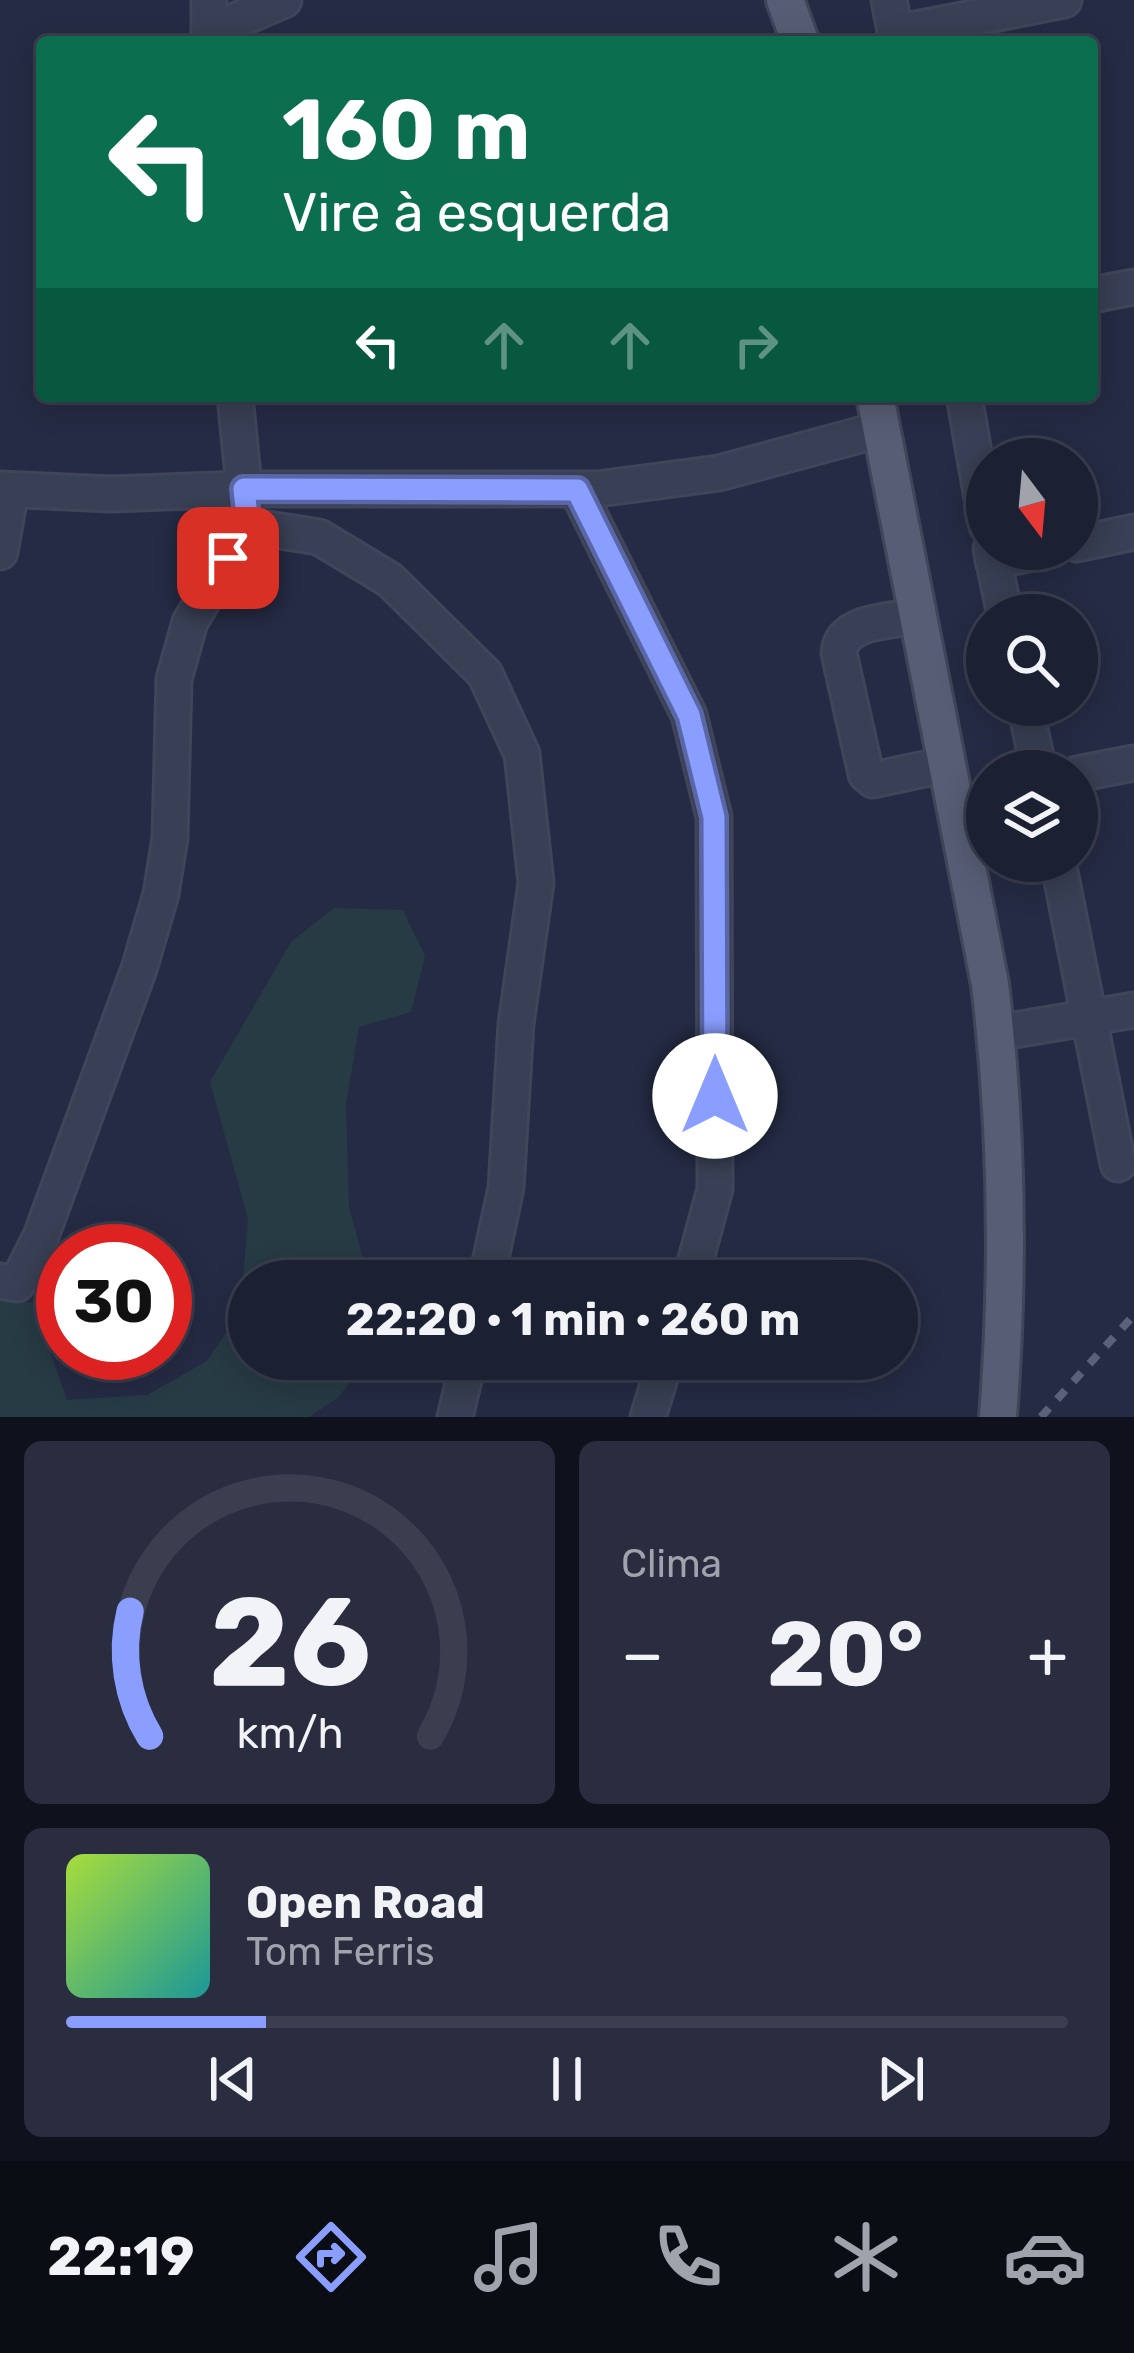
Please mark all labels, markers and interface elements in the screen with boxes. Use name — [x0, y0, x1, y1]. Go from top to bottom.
text: 160 m — [282, 80, 530, 180]
icon: left — [84, 84, 240, 240]
text: Vire à esquerda — [282, 181, 671, 245]
icon: left — [345, 312, 411, 378]
icon: ahead — [471, 312, 537, 378]
icon: ahead — [597, 312, 663, 378]
icon: right — [723, 312, 789, 378]
north arrow — [966, 438, 1098, 570]
map controls — [966, 438, 1098, 882]
pin — [177, 507, 279, 609]
icon: arrive — [195, 525, 261, 591]
button: search — [966, 594, 1098, 726]
button: layers — [966, 750, 1098, 882]
position arrow — [652, 1033, 778, 1159]
speed limit sign: 30 — [36, 1224, 192, 1380]
text: 22:20 · 1 min · 260 m — [346, 1293, 800, 1346]
text: Clima — [621, 1541, 722, 1587]
text: 26 — [208, 1568, 371, 1716]
text: 20° — [767, 1601, 924, 1708]
text: − — [621, 1615, 664, 1694]
text: + — [1027, 1615, 1068, 1694]
text: km/h — [236, 1707, 343, 1758]
text: Open Road — [246, 1876, 485, 1929]
text: Tom Ferris — [246, 1929, 435, 1975]
icon: previous — [200, 2046, 266, 2112]
icon: pause — [534, 2046, 600, 2112]
icon: next — [868, 2046, 934, 2112]
icon: directions — [289, 2215, 373, 2299]
icon: music — [467, 2215, 551, 2299]
icon: phone — [646, 2215, 730, 2299]
icon: climate — [824, 2215, 908, 2299]
icon: car — [1003, 2215, 1087, 2299]
text: 22:19 — [47, 2225, 195, 2289]

